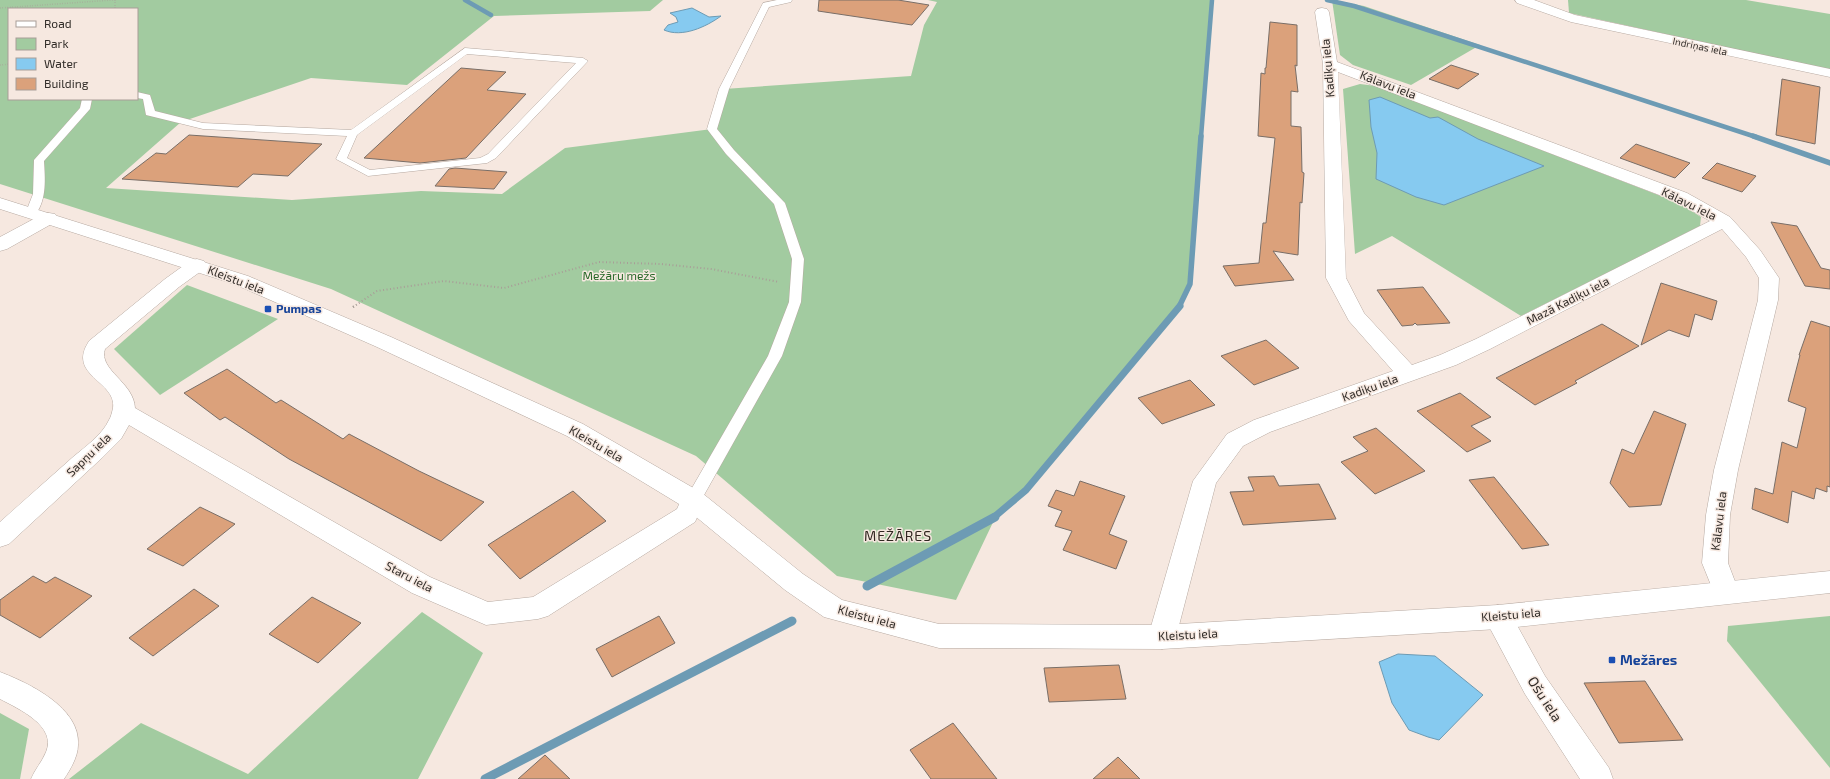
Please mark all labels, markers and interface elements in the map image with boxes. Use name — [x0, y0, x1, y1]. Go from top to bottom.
legend — [8, 8, 138, 100]
text: Road — [44, 16, 72, 30]
street label: Indriņas iela — [1671, 34, 1728, 60]
text: Park — [44, 36, 69, 50]
street label: Kadiķu iela — [1317, 38, 1339, 98]
text: Water — [44, 56, 78, 70]
street label: Kālavu iela — [1358, 67, 1419, 101]
text: Building — [44, 76, 89, 90]
street label: Kālavu iela — [1660, 184, 1719, 222]
street label: Kleistu iela — [206, 262, 267, 296]
park label: Mežāru mežs — [582, 268, 656, 282]
street label: Mazā Kadiķu iela — [1524, 273, 1612, 329]
place label: Pumpas — [276, 301, 322, 315]
marker: Pumpas — [263, 304, 273, 314]
street label: Kadiķu iela — [1340, 370, 1400, 406]
street label: Kleistu iela — [567, 422, 626, 464]
street label: Sapņu iela — [63, 430, 115, 480]
street label: Kālavu iela — [1707, 491, 1729, 551]
district label: MEŽĀRES — [864, 527, 932, 544]
street label: Staru iela — [383, 558, 436, 594]
street label: Kleistu iela — [837, 602, 898, 631]
street label: Kleistu iela — [1480, 604, 1541, 624]
street label: Kleistu iela — [1158, 625, 1218, 643]
place label: Mežāres — [1620, 651, 1677, 668]
marker: Mežāres — [1607, 655, 1617, 665]
street label: Ošu iela — [1525, 673, 1566, 724]

